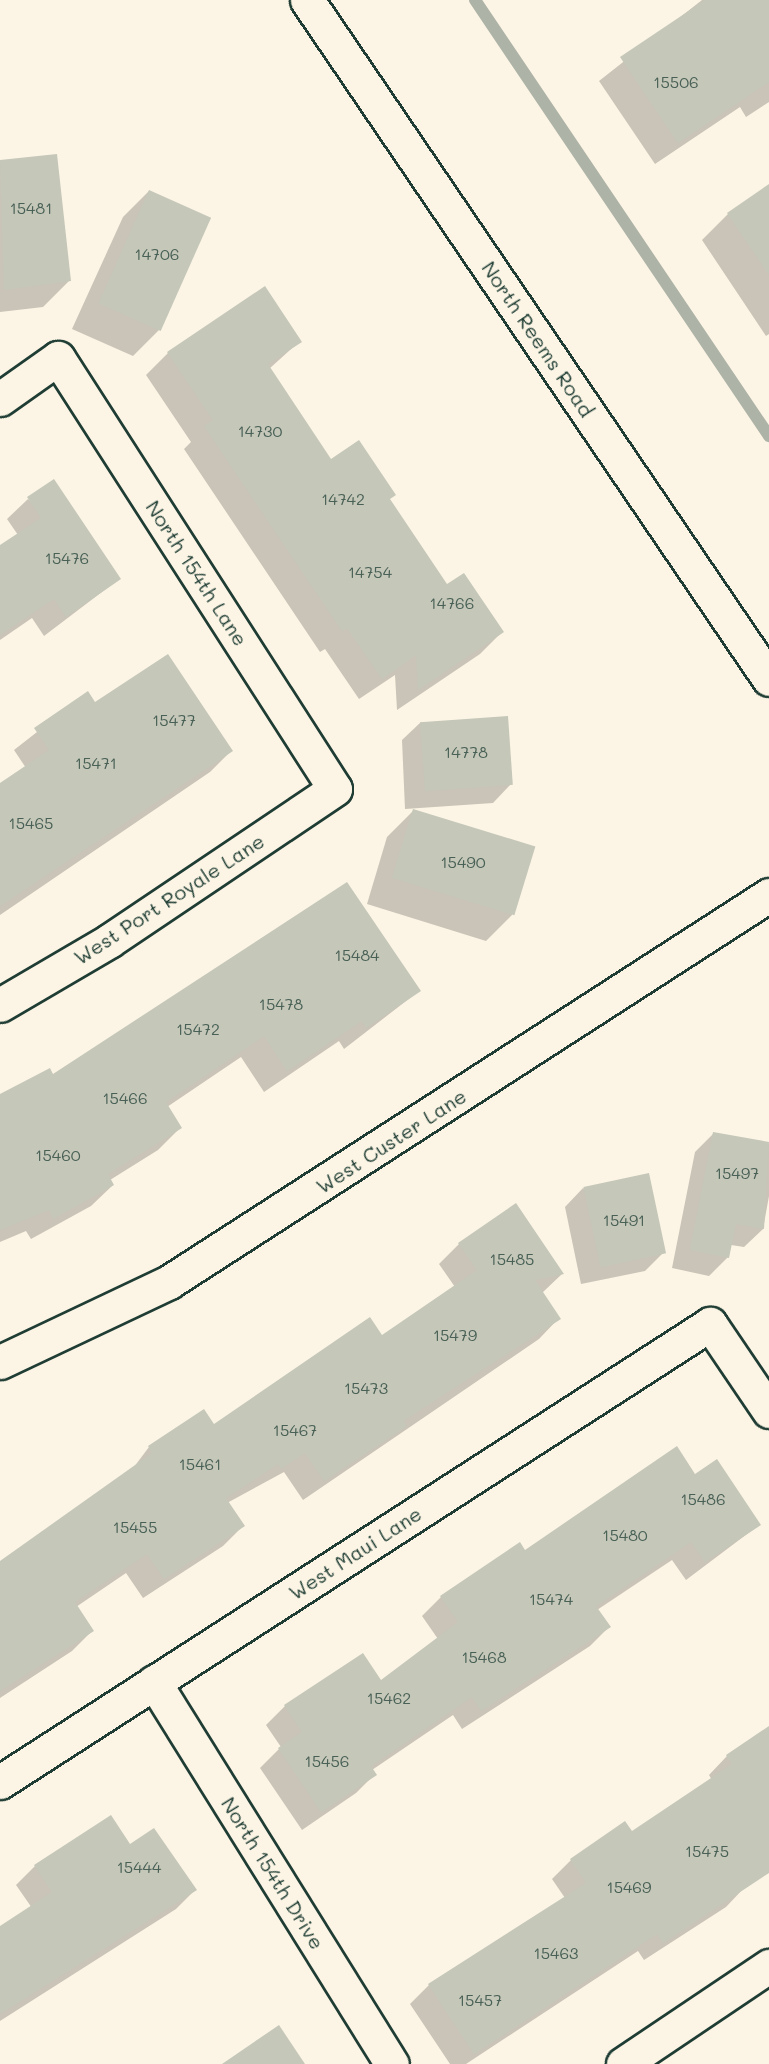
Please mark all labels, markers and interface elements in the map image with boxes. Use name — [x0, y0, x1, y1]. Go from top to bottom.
house number: 15506 — [653, 72, 699, 92]
house number: 15481 — [10, 198, 52, 218]
house number: 14706 — [135, 244, 179, 264]
street label: North Reems Road — [477, 257, 599, 421]
house number: 14730 — [238, 421, 282, 441]
house number: 14742 — [321, 489, 365, 509]
street label: North 154th Lane — [141, 496, 253, 650]
house number: 15476 — [45, 548, 89, 568]
house number: 14754 — [348, 562, 392, 582]
house number: 14766 — [430, 593, 474, 613]
house number: 15477 — [152, 710, 196, 730]
house number: 14778 — [444, 742, 488, 762]
house number: 15471 — [75, 753, 117, 773]
house number: 15465 — [9, 813, 53, 833]
street label: West Port Royale Lane — [69, 828, 269, 970]
house number: 15490 — [440, 852, 486, 872]
house number: 15484 — [335, 945, 379, 965]
house number: 15478 — [259, 994, 303, 1014]
house number: 15472 — [176, 1019, 220, 1039]
street label: West Custer Lane — [312, 1084, 470, 1198]
house number: 15466 — [102, 1088, 148, 1108]
house number: 15460 — [35, 1145, 81, 1165]
house number: 15497 — [715, 1163, 759, 1183]
house number: 15491 — [603, 1210, 645, 1230]
house number: 15485 — [490, 1249, 534, 1269]
house number: 15479 — [433, 1325, 477, 1345]
house number: 15473 — [344, 1378, 388, 1398]
house number: 15467 — [273, 1420, 317, 1440]
house number: 15461 — [179, 1454, 221, 1474]
house number: 15486 — [680, 1489, 726, 1509]
street label: West Maui Lane — [284, 1501, 426, 1605]
house number: 15455 — [113, 1517, 157, 1537]
house number: 15480 — [602, 1525, 648, 1545]
house number: 15474 — [529, 1589, 573, 1609]
house number: 15468 — [461, 1647, 507, 1667]
house number: 15462 — [367, 1688, 411, 1708]
house number: 15456 — [305, 1751, 349, 1771]
street label: North 154th Drive — [217, 1793, 329, 1953]
house number: 15475 — [685, 1841, 729, 1861]
house number: 15444 — [117, 1857, 161, 1877]
house number: 15469 — [607, 1877, 651, 1897]
house number: 15463 — [534, 1943, 578, 1963]
house number: 15457 — [458, 1990, 502, 2010]

